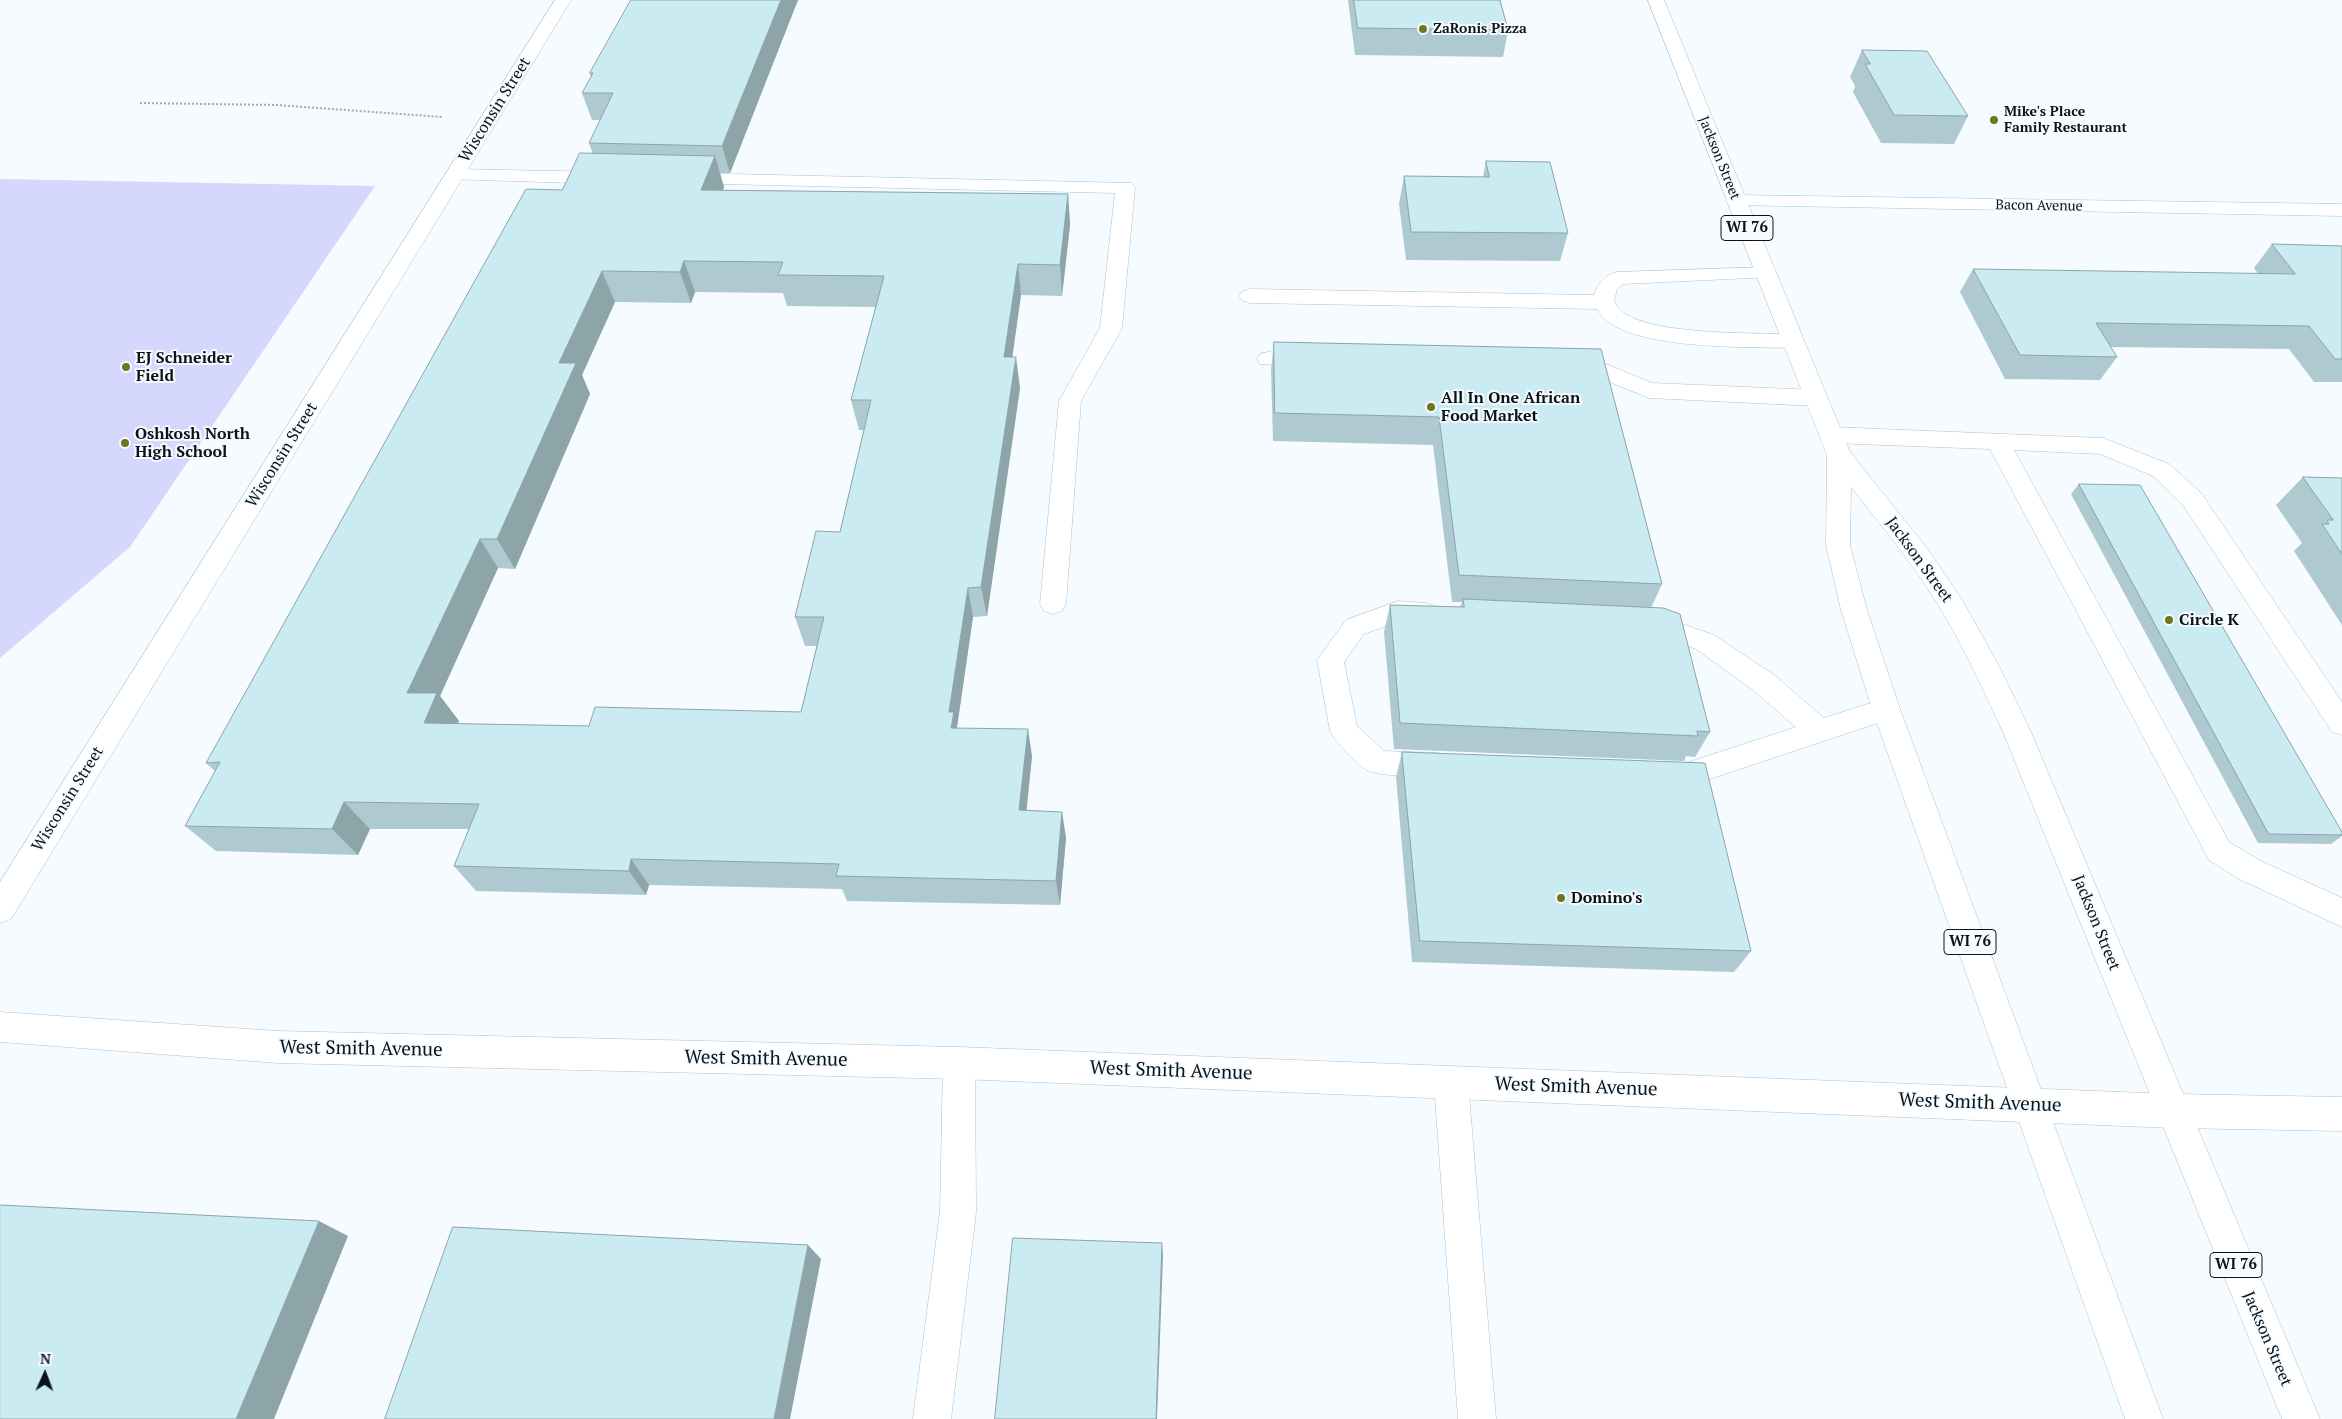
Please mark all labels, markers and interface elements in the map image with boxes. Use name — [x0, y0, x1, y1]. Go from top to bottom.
place label: ZaRonis Pizza — [1433, 21, 1527, 37]
marker: ZaRonis Pizza — [1417, 23, 1429, 35]
street label: Wisconsin Street — [455, 54, 535, 166]
place label: Mike's Place Family Restaurant — [2004, 104, 2127, 136]
street label: Jackson Street — [1695, 114, 1743, 202]
marker: Mike's Place Family Restaurant — [1988, 114, 2000, 126]
street label: Bacon Avenue — [1995, 197, 2083, 215]
road number: WI 76 — [1721, 216, 1773, 240]
place label: EJ Schneider Field — [136, 348, 232, 386]
marker: EJ Schneider Field — [120, 361, 132, 373]
place label: All In One African Food Market — [1441, 388, 1580, 426]
street label: Wisconsin Street — [242, 399, 322, 511]
marker: All In One African Food Market — [1425, 401, 1437, 413]
place label: Oshkosh North High School — [135, 424, 250, 462]
marker: Oshkosh North High School — [119, 437, 131, 449]
street label: Jackson Street — [1882, 513, 1956, 607]
place label: Circle K — [2179, 610, 2239, 630]
marker: Circle K — [2163, 614, 2175, 626]
street label: Wisconsin Street — [28, 743, 108, 855]
street label: Jackson Street — [2068, 873, 2124, 973]
place label: Domino's — [1571, 888, 1642, 908]
marker: Domino's — [1555, 892, 1567, 904]
road number: WI 76 — [1944, 930, 1996, 954]
street label: West Smith Avenue — [279, 1036, 443, 1062]
street label: West Smith Avenue — [684, 1046, 848, 1072]
street label: West Smith Avenue — [1089, 1057, 1253, 1085]
street label: West Smith Avenue — [1494, 1073, 1658, 1101]
street label: West Smith Avenue — [1898, 1089, 2062, 1117]
road number: WI 76 — [2210, 1252, 2262, 1278]
street label: Jackson Street — [2238, 1289, 2296, 1389]
north arrow — [20, 1349, 70, 1399]
text: N — [40, 1349, 51, 1368]

